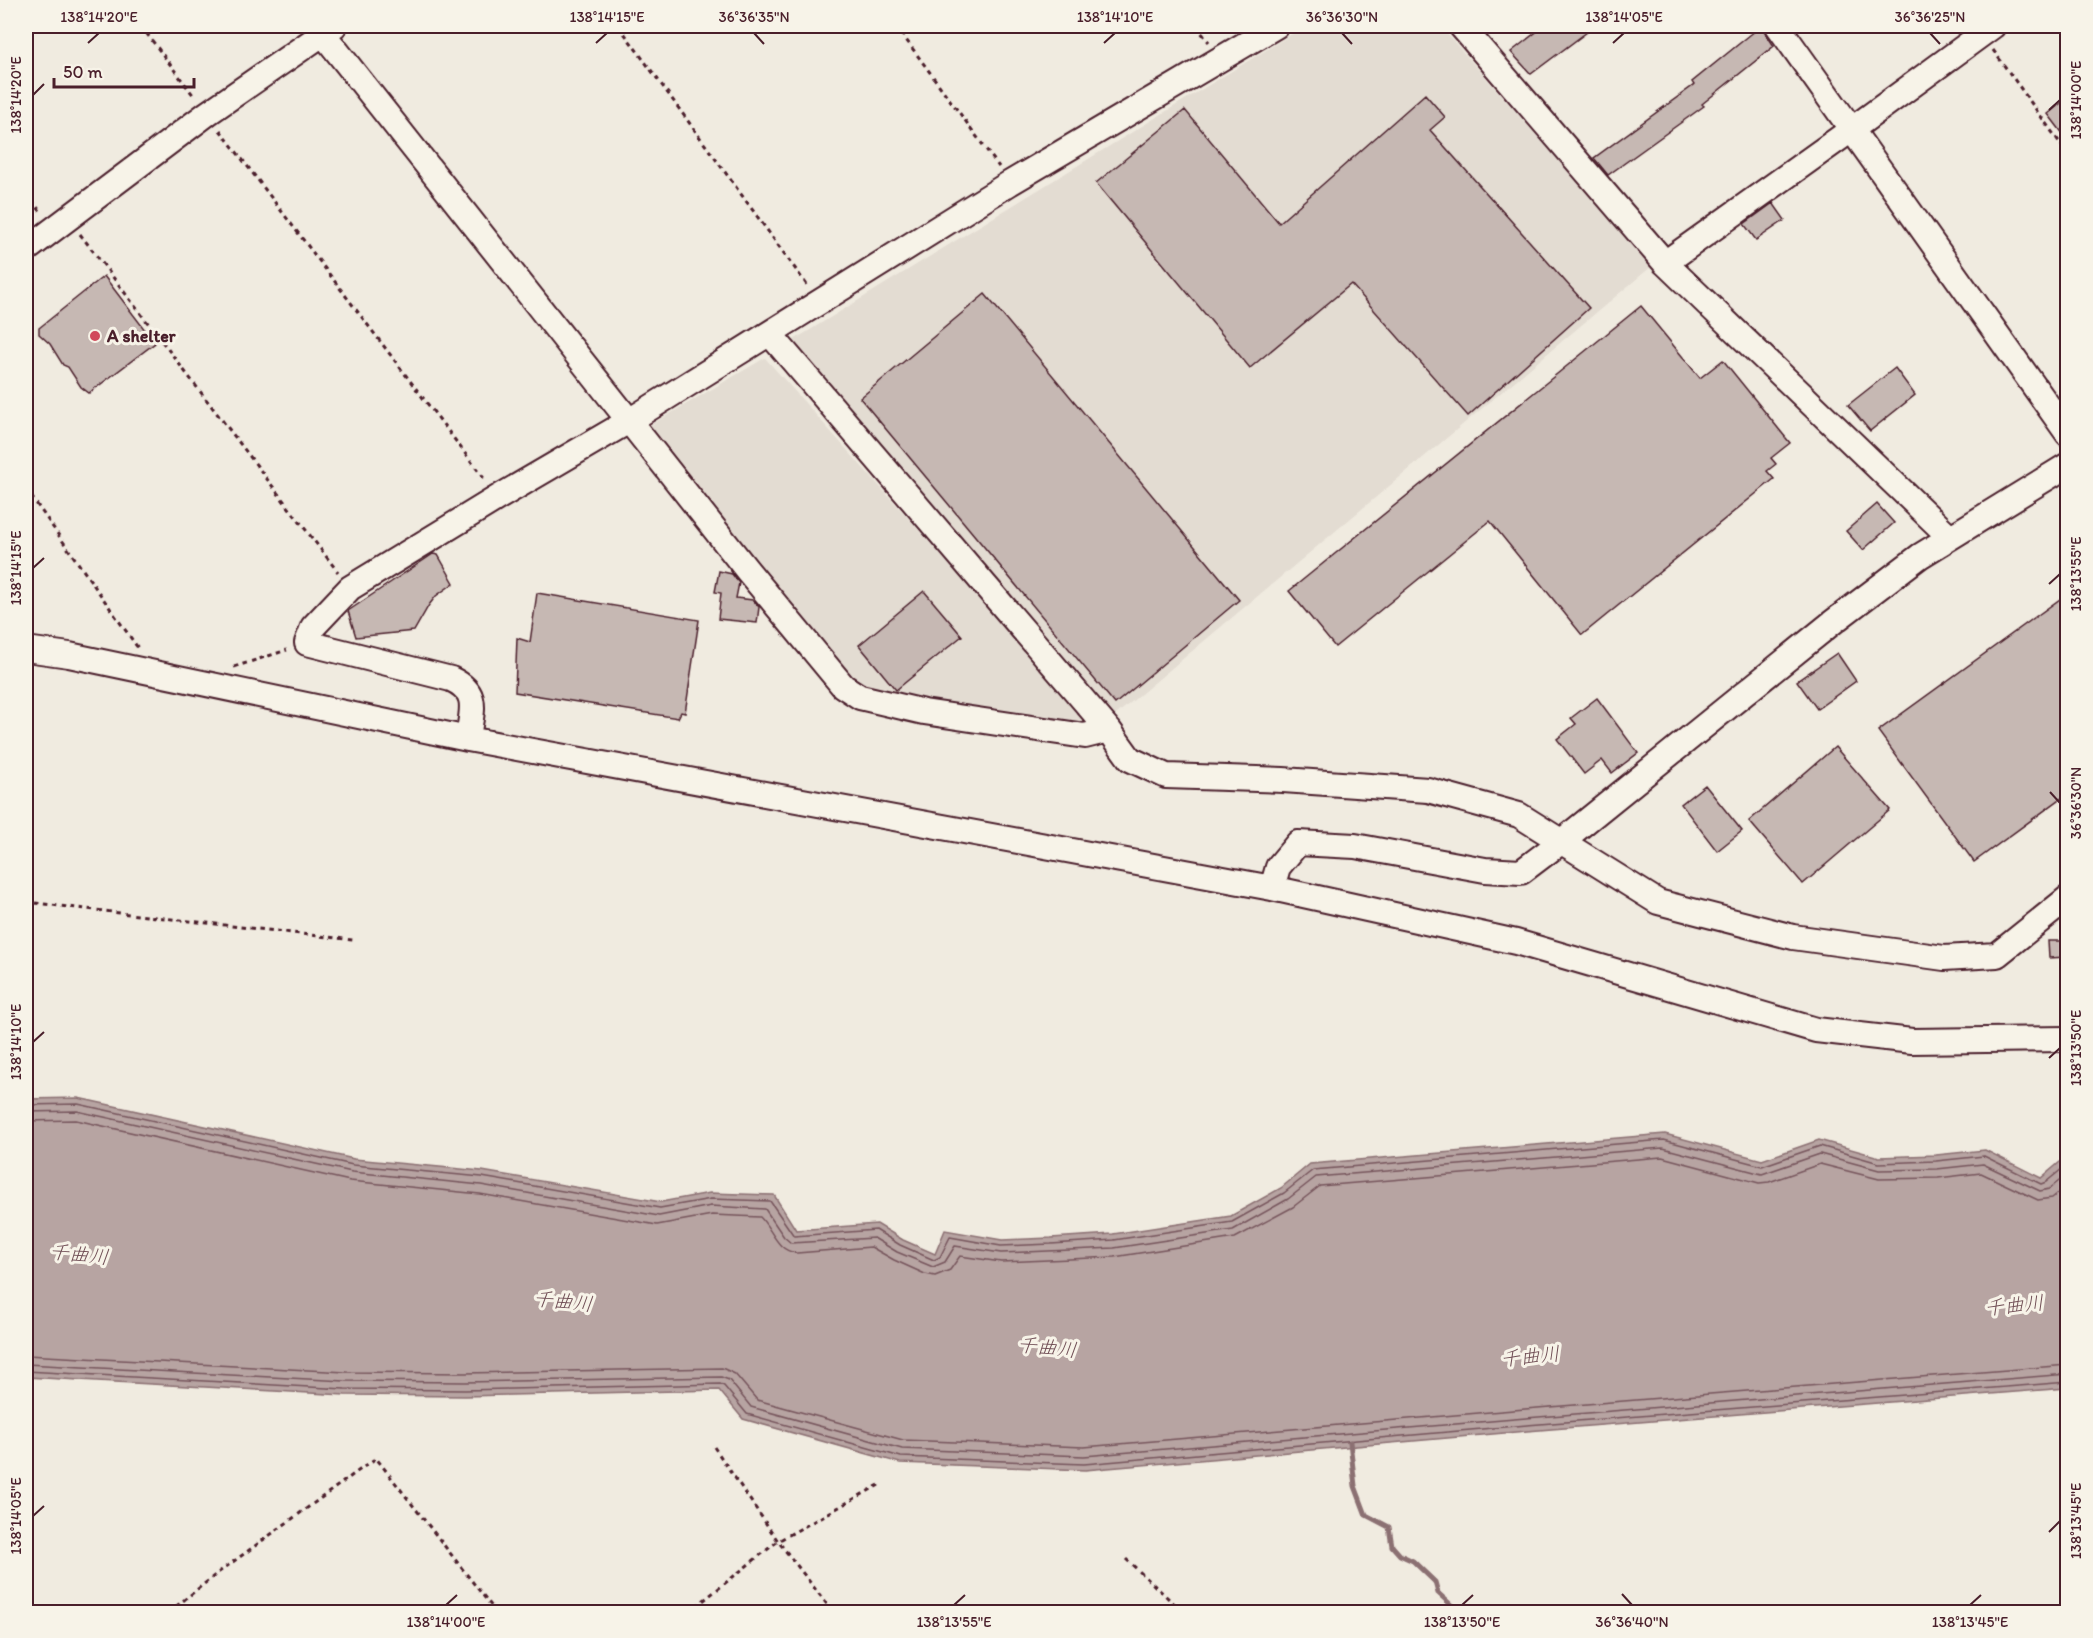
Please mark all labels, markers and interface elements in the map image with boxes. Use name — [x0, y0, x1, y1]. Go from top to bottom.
text: 138°14'20"E — [60, 8, 138, 26]
text: 138°14'15"E — [569, 8, 645, 26]
text: 36°36'35"N — [718, 8, 790, 26]
text: 138°14'10"E — [1077, 8, 1153, 26]
text: 36°36'30"N — [1306, 8, 1378, 26]
text: 138°14'05"E — [1585, 8, 1663, 26]
text: 36°36'25"N — [1895, 8, 1965, 26]
scale bar — [54, 51, 194, 89]
text: 138°14'20"E — [7, 56, 25, 134]
text: 50 m — [63, 61, 103, 83]
text: 138°14'00"E — [2067, 61, 2085, 139]
place label: A shelter — [106, 325, 177, 347]
marker: A shelter — [88, 329, 102, 343]
text: 138°14'15"E — [7, 530, 25, 606]
text: 138°13'55"E — [2067, 536, 2085, 612]
text: 36°36'30"N — [2067, 767, 2085, 839]
text: 138°14'10"E — [7, 1004, 25, 1080]
text: 138°13'50"E — [2067, 1010, 2085, 1086]
water label: 千曲川 — [48, 1239, 110, 1269]
water label: 千曲川 — [532, 1286, 594, 1316]
water label: 千曲川 — [1983, 1290, 2045, 1320]
water label: 千曲川 — [1016, 1332, 1078, 1362]
water label: 千曲川 — [1499, 1341, 1561, 1371]
text: 138°14'05"E — [7, 1477, 25, 1555]
text: 138°13'45"E — [2067, 1483, 2085, 1559]
text: 138°14'00"E — [407, 1613, 485, 1631]
text: 138°13'55"E — [916, 1613, 992, 1631]
text: 138°13'50"E — [1424, 1613, 1500, 1631]
text: 36°36'40"N — [1595, 1613, 1669, 1631]
text: 138°13'45"E — [1932, 1613, 2008, 1631]

